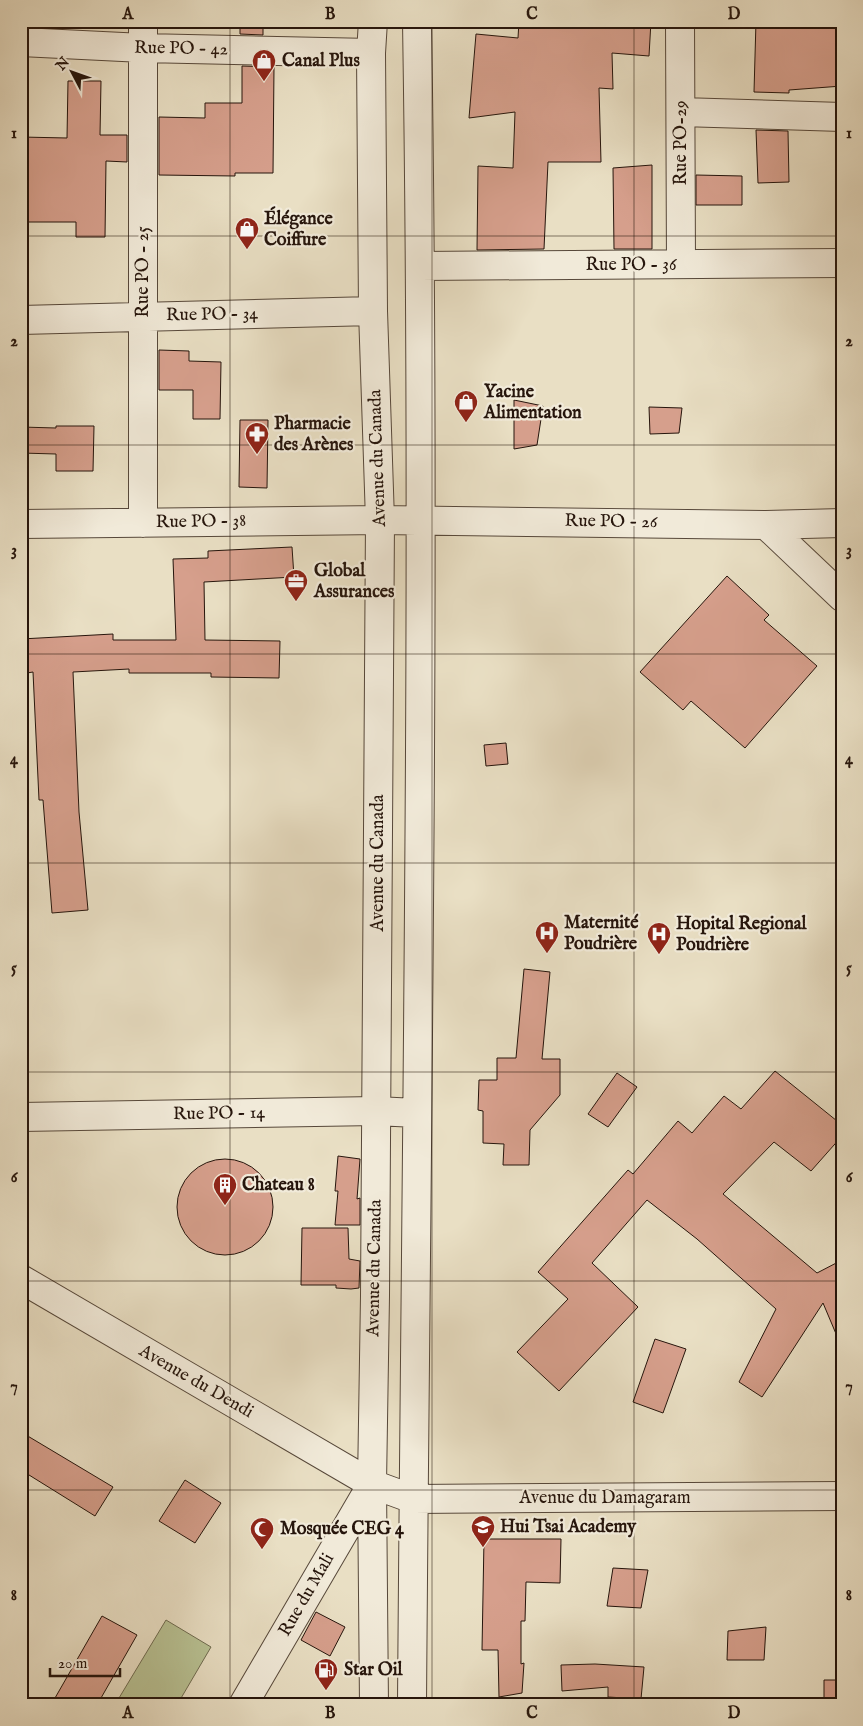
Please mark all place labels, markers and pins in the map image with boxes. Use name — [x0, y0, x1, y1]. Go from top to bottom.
shop icon: Canal Plus — [251, 48, 277, 82]
place label: Canal Plus — [282, 50, 360, 73]
place label: Élégance Coiffure — [264, 206, 333, 252]
shop icon: Élégance Coiffure — [234, 216, 260, 250]
place label: Yacine Alimentation — [483, 381, 582, 425]
shop icon: Yacine Alimentation — [453, 389, 479, 423]
place label: Pharmacie des Arènes — [274, 413, 354, 457]
pharmacy icon: Pharmacie des Arènes — [244, 421, 270, 455]
place label: Global Assurances — [313, 560, 395, 604]
office icon: Global Assurances — [283, 568, 309, 602]
place label: Maternité Poudrière — [564, 912, 639, 956]
place label: Hopital Regional Poudrière — [676, 913, 807, 957]
hospital icon: Maternité Poudrière — [534, 920, 560, 954]
hospital icon: Hopital Regional Poudrière — [646, 921, 672, 955]
building icon: Chateau 8 — [212, 1172, 238, 1206]
place label: Chateau 8 — [242, 1174, 315, 1197]
school or university icon: Hui Tsai Academy — [470, 1514, 496, 1548]
mosque icon: Mosquée CEG 4 — [249, 1516, 275, 1550]
place label: Hui Tsai Academy — [500, 1516, 637, 1539]
place label: Mosquée CEG 4 — [280, 1518, 405, 1541]
fuel station icon: Star Oil — [313, 1657, 339, 1691]
place label: Star Oil — [344, 1659, 403, 1682]

